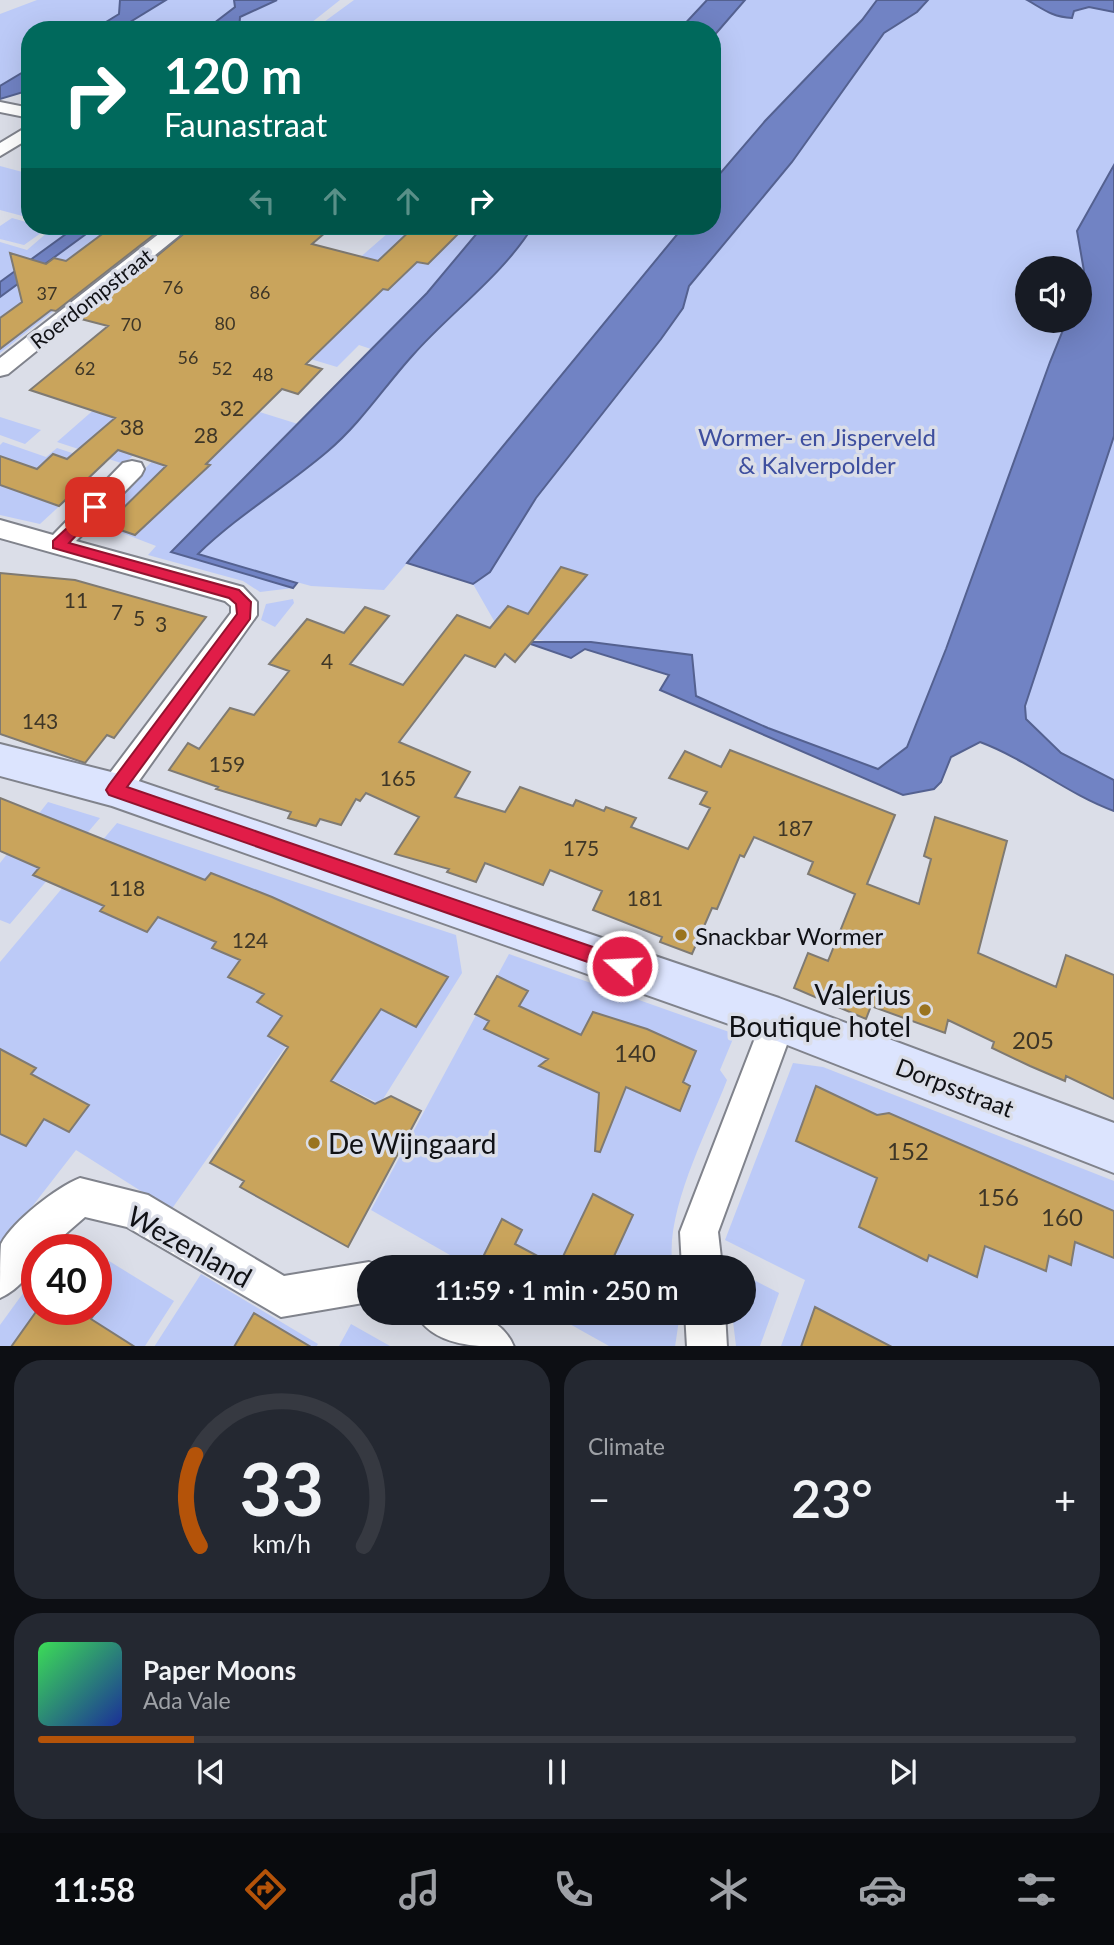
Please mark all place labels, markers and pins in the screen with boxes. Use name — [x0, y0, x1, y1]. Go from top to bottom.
pin — [65, 477, 125, 537]
place label: Snackbar Wormer — [695, 921, 883, 950]
marker: Snackbar Wormer — [673, 927, 689, 943]
place label: Valerius Boutique hotel — [729, 977, 911, 1043]
marker: Valerius Boutique hotel — [917, 1002, 933, 1018]
place label: De Wijngaard — [328, 1126, 496, 1160]
marker: De Wijngaard — [306, 1135, 322, 1151]

